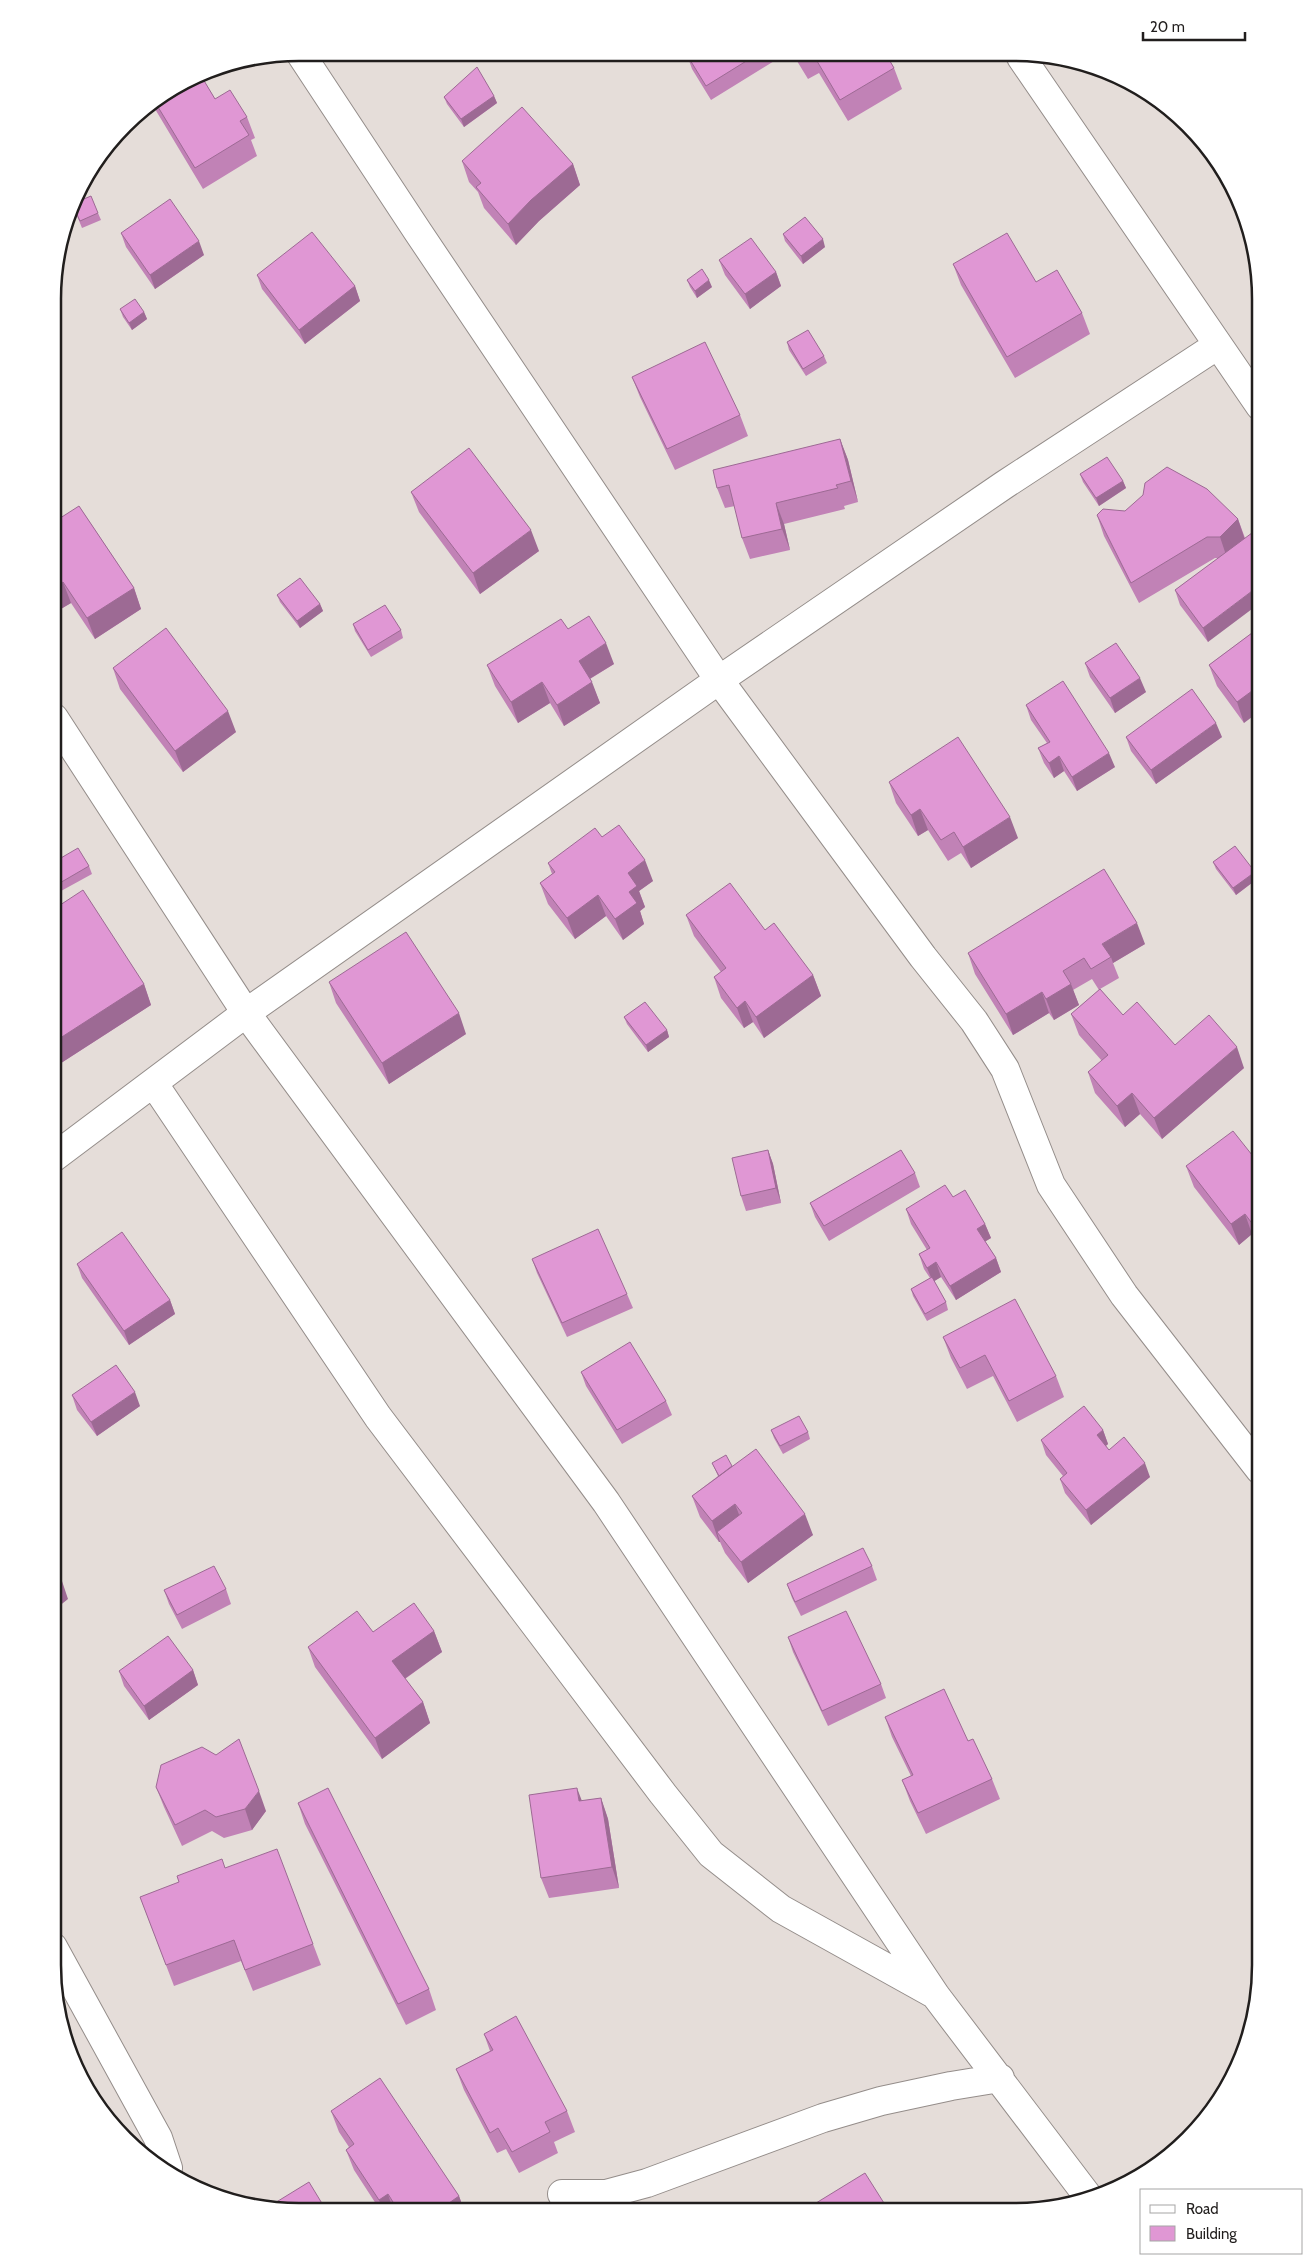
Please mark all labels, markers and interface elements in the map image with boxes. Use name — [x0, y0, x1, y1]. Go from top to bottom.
scale bar — [1143, 10, 1246, 42]
text: 20 m — [1150, 18, 1185, 36]
legend — [1140, 2189, 1303, 2254]
text: Road — [1186, 2200, 1219, 2218]
text: Building — [1186, 2225, 1237, 2243]

